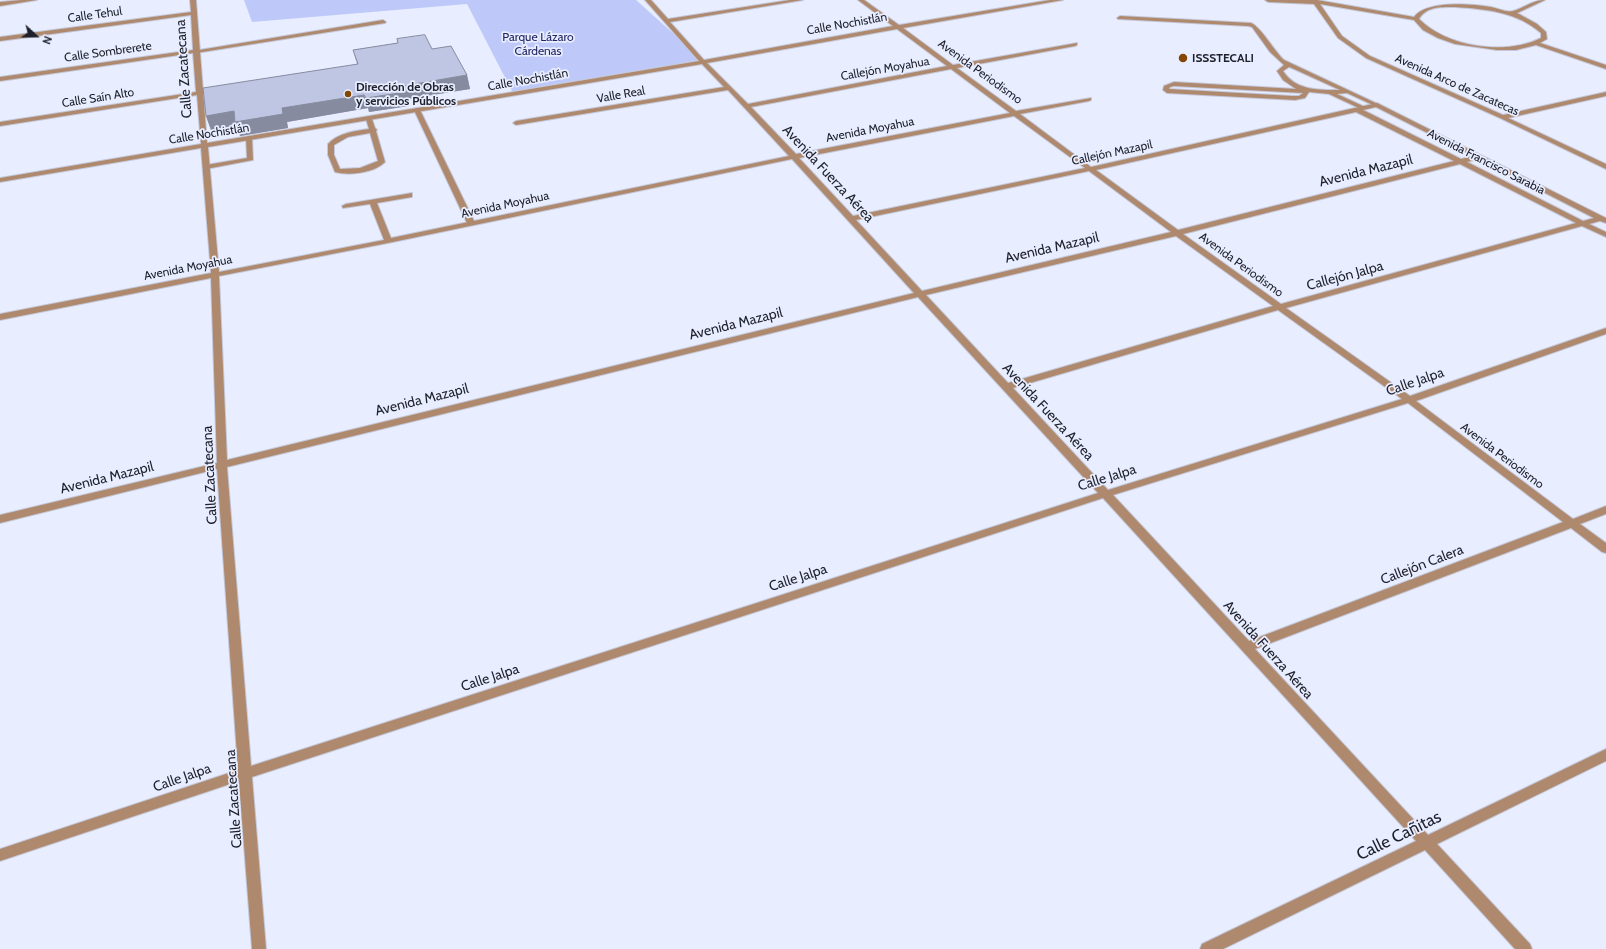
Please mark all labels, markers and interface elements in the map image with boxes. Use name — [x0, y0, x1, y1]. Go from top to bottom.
street label: Calle Tehul — [67, 4, 123, 26]
street label: Calle Nochistlán — [806, 10, 888, 38]
north arrow — [16, 16, 56, 56]
street label: Calle Zacatecana — [172, 19, 196, 119]
park label: Parque Lázaro Cárdenas — [502, 30, 574, 58]
text: N — [39, 34, 55, 46]
street label: Avenida Periodismo — [935, 37, 1025, 107]
street label: Calle Sombrerete — [63, 39, 153, 65]
place label: ISSSTECALI — [1192, 51, 1254, 65]
street label: Avenida Arco de Zacatecas — [1393, 51, 1521, 119]
marker: ISSSTECALI — [1177, 52, 1189, 64]
street label: Callejón Moyahua — [840, 54, 930, 84]
street label: Calle Nochistlán — [487, 66, 569, 94]
place label: Dirección de Obras y servicios Públicos — [356, 80, 456, 108]
street label: Valle Real — [596, 84, 646, 106]
street label: Calle Saín Alto — [61, 85, 135, 111]
marker: Dirección de Obras y servicios Públicos — [343, 89, 353, 99]
street label: Avenida Moyahua — [825, 114, 915, 146]
street label: Calle Nochistlán — [168, 121, 250, 147]
street label: Avenida Fuerza Aérea — [779, 122, 877, 226]
street label: Avenida Francisco Sarabia — [1425, 126, 1547, 198]
street label: Callejón Mazapil — [1070, 137, 1154, 169]
street label: Avenida Mazapil — [1317, 151, 1415, 191]
street label: Avenida Moyahua — [460, 189, 550, 221]
street label: Avenida Mazapil — [1003, 229, 1101, 267]
street label: Avenida Periodismo — [1196, 230, 1286, 300]
street label: Avenida Moyahua — [143, 252, 233, 284]
street label: Callejón Jalpa — [1305, 258, 1385, 294]
street label: Avenida Mazapil — [687, 304, 785, 344]
street label: Avenida Fuerza Aérea — [999, 360, 1097, 464]
street label: Calle Jalpa — [1384, 364, 1446, 400]
street label: Avenida Mazapil — [373, 380, 471, 420]
street label: Avenida Periodismo — [1458, 420, 1546, 492]
street label: Calle Zacatecana — [199, 425, 221, 525]
street label: Avenida Mazapil — [58, 458, 156, 498]
street label: Calle Jalpa — [1076, 461, 1138, 495]
street label: Callejón Calera — [1378, 541, 1466, 589]
street label: Calle Jalpa — [767, 561, 829, 595]
street label: Avenida Fuerza Aérea — [1219, 597, 1317, 703]
street label: Calle Jalpa — [459, 661, 521, 695]
street label: Calle Zacatecana — [222, 749, 246, 849]
street label: Calle Jalpa — [151, 760, 213, 796]
street label: Calle Cañitas — [1353, 807, 1445, 865]

